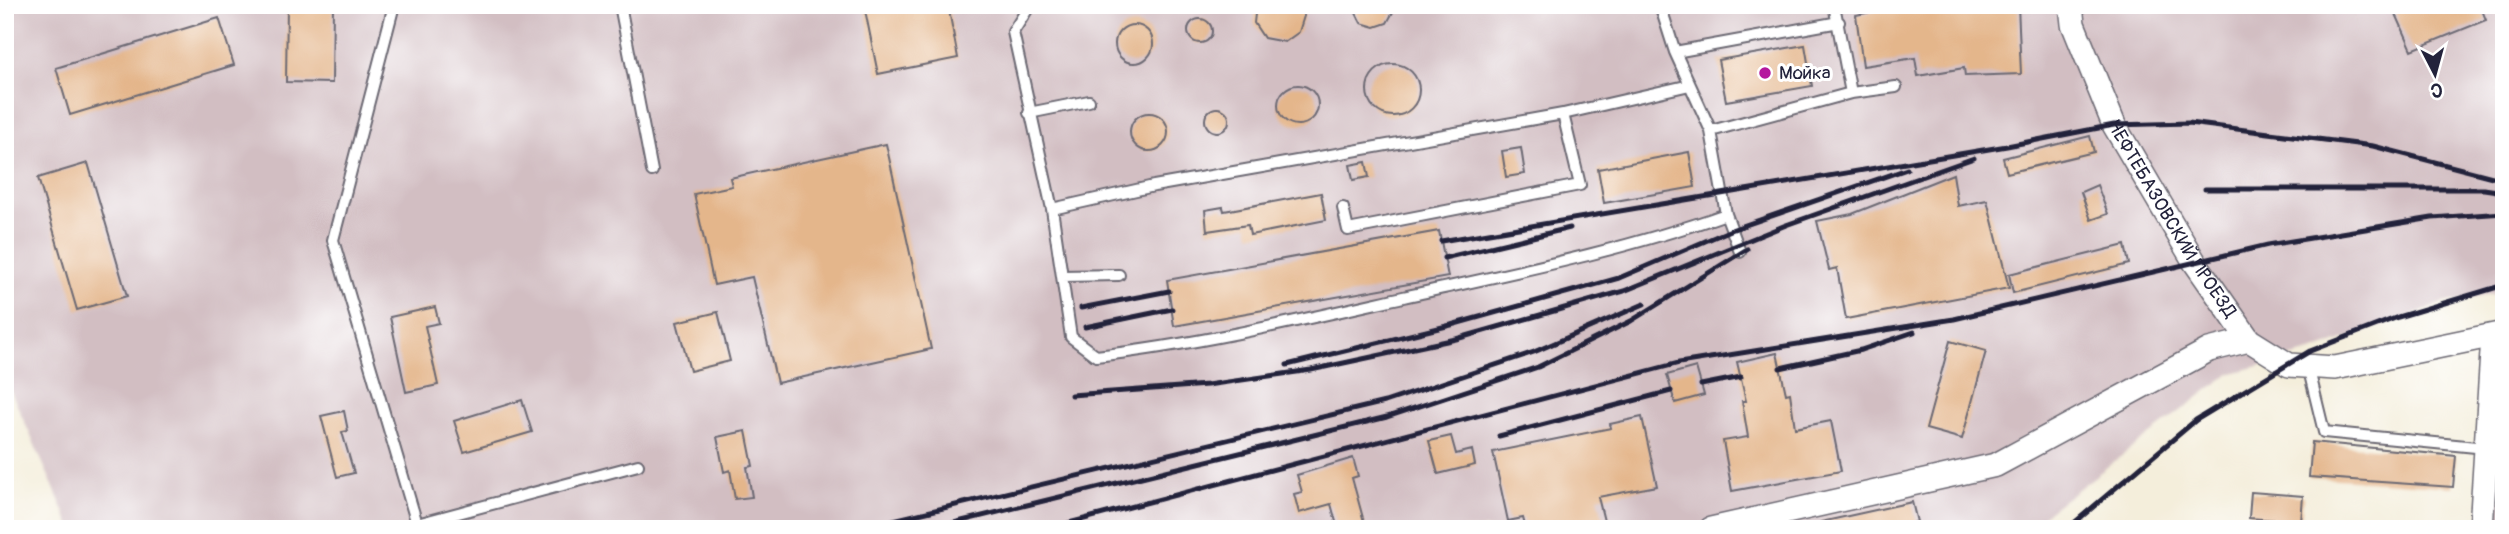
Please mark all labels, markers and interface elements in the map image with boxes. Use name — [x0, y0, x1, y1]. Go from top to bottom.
north arrow — [2400, 38, 2470, 108]
place label: Мойка — [1779, 61, 1831, 85]
marker: Мойка — [1757, 65, 1773, 81]
text: С — [2429, 77, 2444, 102]
street label: НЕФТЕБАЗОВСКИЙ ПРОЕЗД — [2101, 115, 2242, 323]

